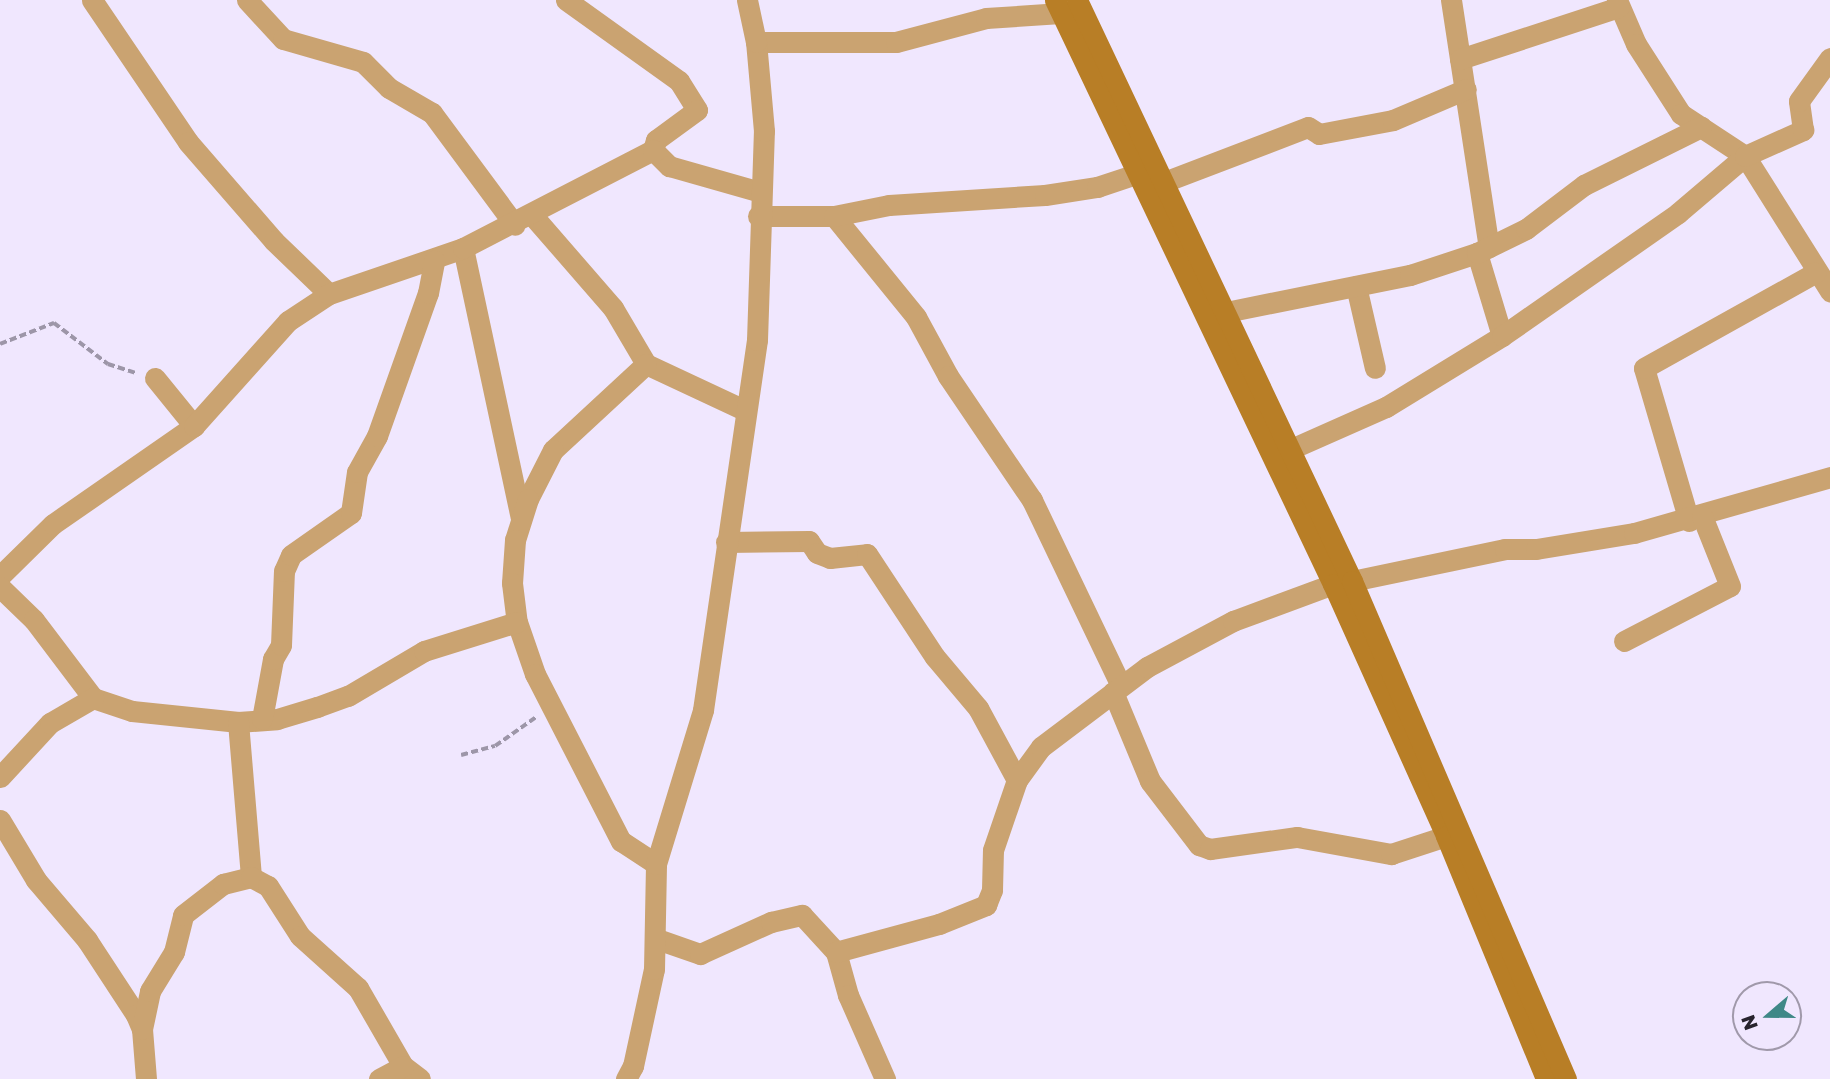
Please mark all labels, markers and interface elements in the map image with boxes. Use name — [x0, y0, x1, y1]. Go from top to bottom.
north arrow — [1732, 981, 1802, 1051]
text: N — [1735, 1012, 1762, 1033]

